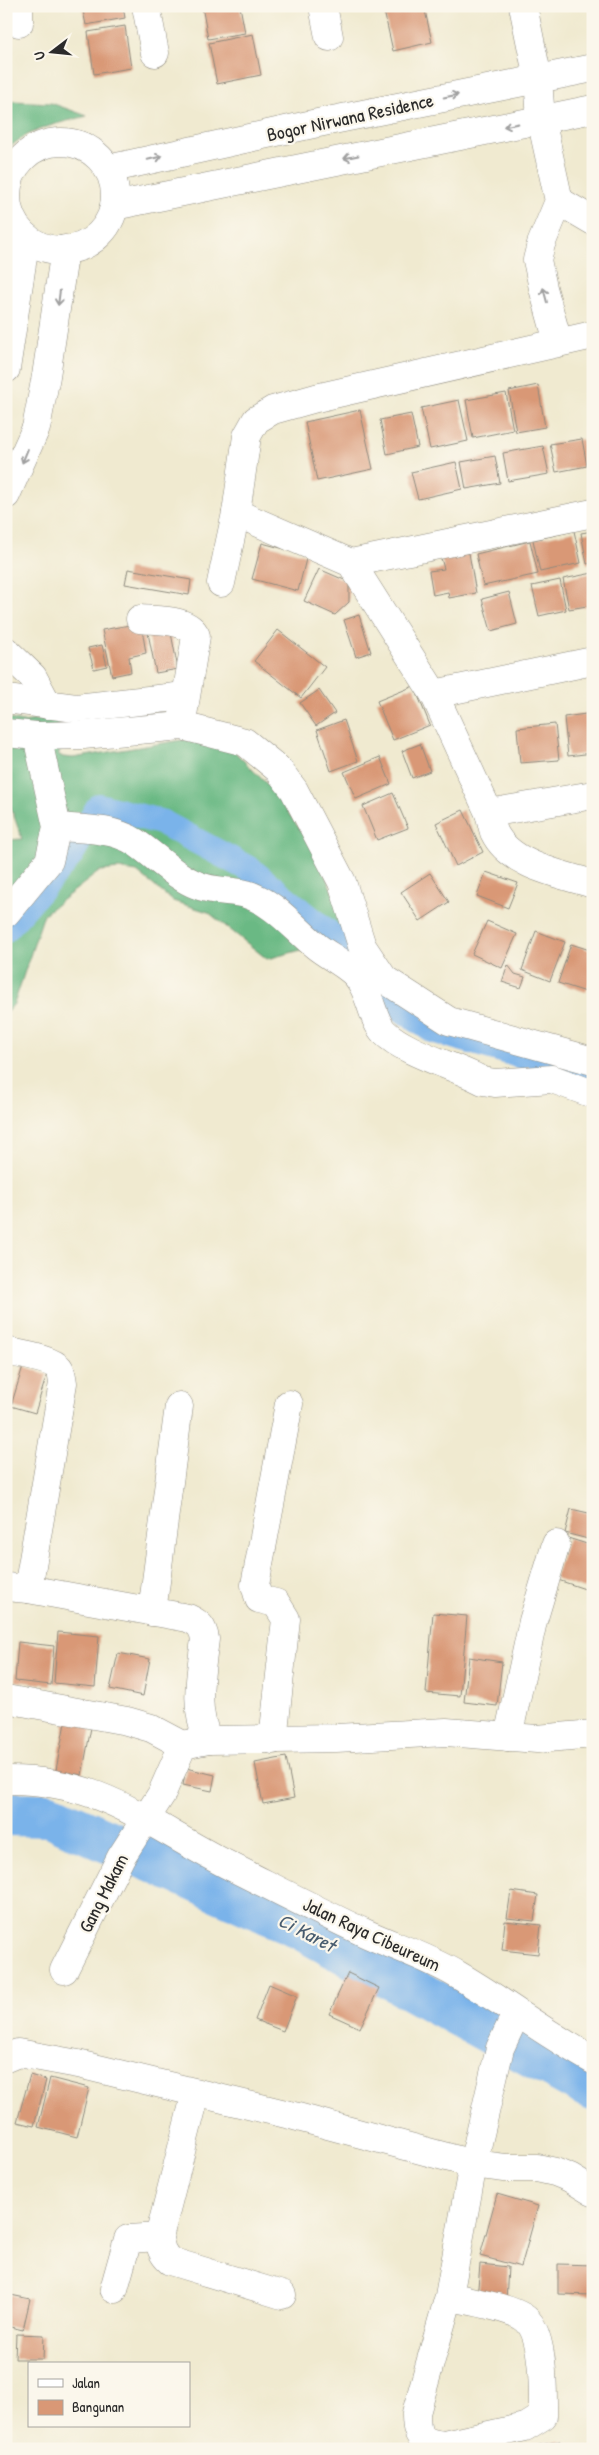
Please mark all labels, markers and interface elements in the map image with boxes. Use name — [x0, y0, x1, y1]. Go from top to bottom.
north arrow — [28, 28, 78, 78]
text: U — [29, 49, 49, 62]
street label: Bogor Nirwana Residence — [264, 87, 436, 147]
one-way arrow — [443, 90, 459, 100]
one-way arrow — [503, 121, 519, 130]
one-way arrow — [147, 153, 163, 162]
one-way arrow — [344, 153, 360, 162]
one-way arrow — [539, 288, 549, 304]
one-way arrow — [54, 289, 64, 305]
one-way arrow — [19, 448, 29, 463]
street label: Gang Makam — [72, 1849, 134, 1937]
street label: Jalan Raya Cibeureum — [299, 1891, 445, 1977]
water label: Ci Karet — [274, 1906, 343, 1959]
legend — [28, 2362, 190, 2428]
text: Jalan — [72, 2372, 100, 2393]
text: Bangunan — [72, 2396, 125, 2417]

